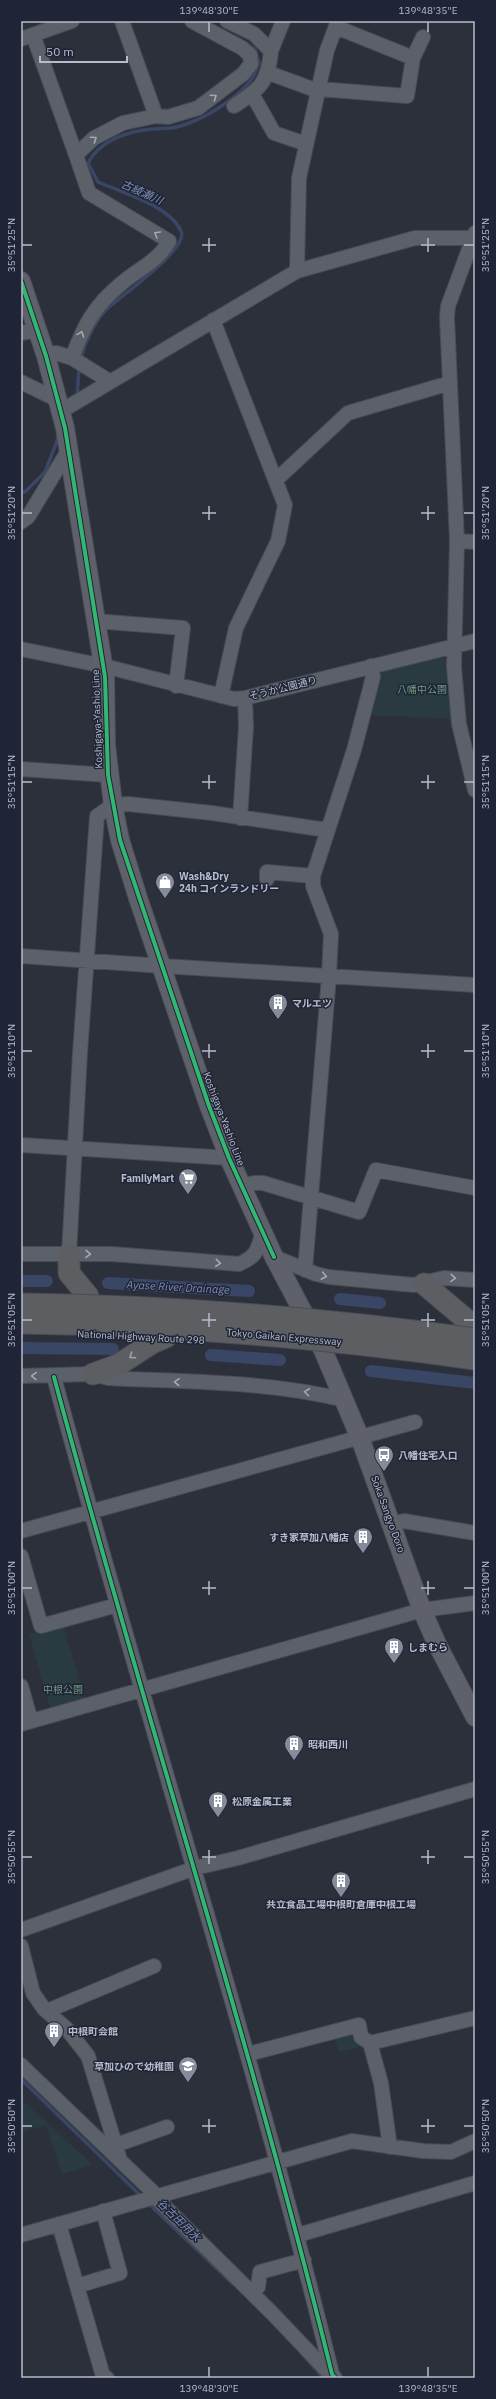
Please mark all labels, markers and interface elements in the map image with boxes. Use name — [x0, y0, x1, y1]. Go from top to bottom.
text: 139°48'30"E — [179, 4, 239, 17]
text: 139°48'35"E — [398, 4, 458, 17]
scale bar — [40, 38, 127, 64]
text: 50 m — [46, 44, 74, 59]
one-way arrow — [210, 95, 217, 102]
one-way arrow — [90, 137, 97, 144]
water label: 古綾瀬川 — [119, 177, 166, 208]
text: 35°51'25"N — [5, 218, 18, 272]
text: 35°51'25"N — [479, 218, 492, 272]
one-way arrow — [154, 231, 161, 238]
one-way arrow — [76, 330, 84, 337]
text: 35°51'20"N — [5, 486, 18, 540]
text: 35°51'20"N — [479, 486, 492, 540]
street label: Koshigaya-Yashio Line — [89, 669, 105, 769]
street label: そうか公園通り — [247, 673, 319, 703]
park label: 八幡中公園 — [397, 683, 447, 696]
text: 35°51'15"N — [5, 755, 18, 809]
text: 35°51'15"N — [479, 755, 492, 809]
place label: Wash&Dry 24h コインランドリー — [179, 870, 279, 895]
shop icon: Wash&Dry 24h コインランドリー — [154, 871, 176, 899]
building icon: マルエツ — [267, 992, 289, 1020]
place label: マルエツ — [292, 997, 332, 1010]
text: 35°51'10"N — [5, 1024, 18, 1078]
text: 35°51'10"N — [479, 1024, 492, 1078]
street label: Koshigaya-Yashio Line — [200, 1070, 248, 1168]
supermarket icon: FamilyMart — [177, 1167, 199, 1195]
place label: FamilyMart — [121, 1172, 174, 1185]
one-way arrow — [85, 1250, 91, 1258]
one-way arrow — [215, 1259, 221, 1268]
one-way arrow — [321, 1271, 327, 1280]
one-way arrow — [449, 1274, 456, 1283]
water label: Ayase River Drainage — [125, 1277, 230, 1297]
text: 35°51'05"N — [5, 1293, 18, 1347]
text: 35°51'05"N — [479, 1293, 492, 1347]
street label: Tokyo Gaikan Expressway — [226, 1325, 342, 1349]
street label: National Highway Route 298 — [77, 1327, 205, 1347]
one-way arrow — [129, 1351, 136, 1359]
one-way arrow — [31, 1372, 37, 1380]
one-way arrow — [174, 1377, 180, 1386]
one-way arrow — [304, 1388, 310, 1397]
bus stop icon: 八幡住宅入口 — [373, 1444, 395, 1472]
place label: 八幡住宅入口 — [398, 1449, 458, 1462]
street label: Soka Sangyo Doro — [368, 1474, 408, 1555]
building icon: すき家草加八幡店 — [352, 1526, 374, 1554]
place label: すき家草加八幡店 — [269, 1531, 349, 1544]
text: 35°51'00"N — [5, 1561, 18, 1615]
text: 35°51'00"N — [479, 1561, 492, 1615]
building icon: しまむら — [383, 1636, 405, 1664]
place label: しまむら — [408, 1641, 448, 1654]
park label: 中根公園 — [43, 1683, 83, 1696]
building icon: 昭和西川 — [283, 1733, 305, 1761]
place label: 昭和西川 — [308, 1738, 348, 1751]
building icon: 松原金属工業 — [207, 1790, 229, 1818]
place label: 松原金属工業 — [232, 1795, 292, 1808]
text: 35°50'55"N — [5, 1830, 18, 1884]
text: 35°50'55"N — [479, 1830, 492, 1884]
building icon: 共立食品工場中根町倉庫中根工場 — [330, 1870, 352, 1898]
place label: 共立食品工場中根町倉庫中根工場 — [266, 1898, 416, 1911]
building icon: 中根町会館 — [43, 2020, 65, 2048]
place label: 中根町会館 — [68, 2025, 118, 2038]
school or university icon: 草加ひので幼稚園 — [177, 2055, 199, 2083]
place label: 草加ひので幼稚園 — [94, 2060, 174, 2073]
text: 35°50'50"N — [5, 2099, 18, 2153]
text: 35°50'50"N — [479, 2099, 492, 2153]
water label: 谷古田用水 — [154, 2196, 204, 2245]
text: 139°48'30"E — [179, 2382, 239, 2395]
text: 139°48'35"E — [398, 2382, 458, 2395]

